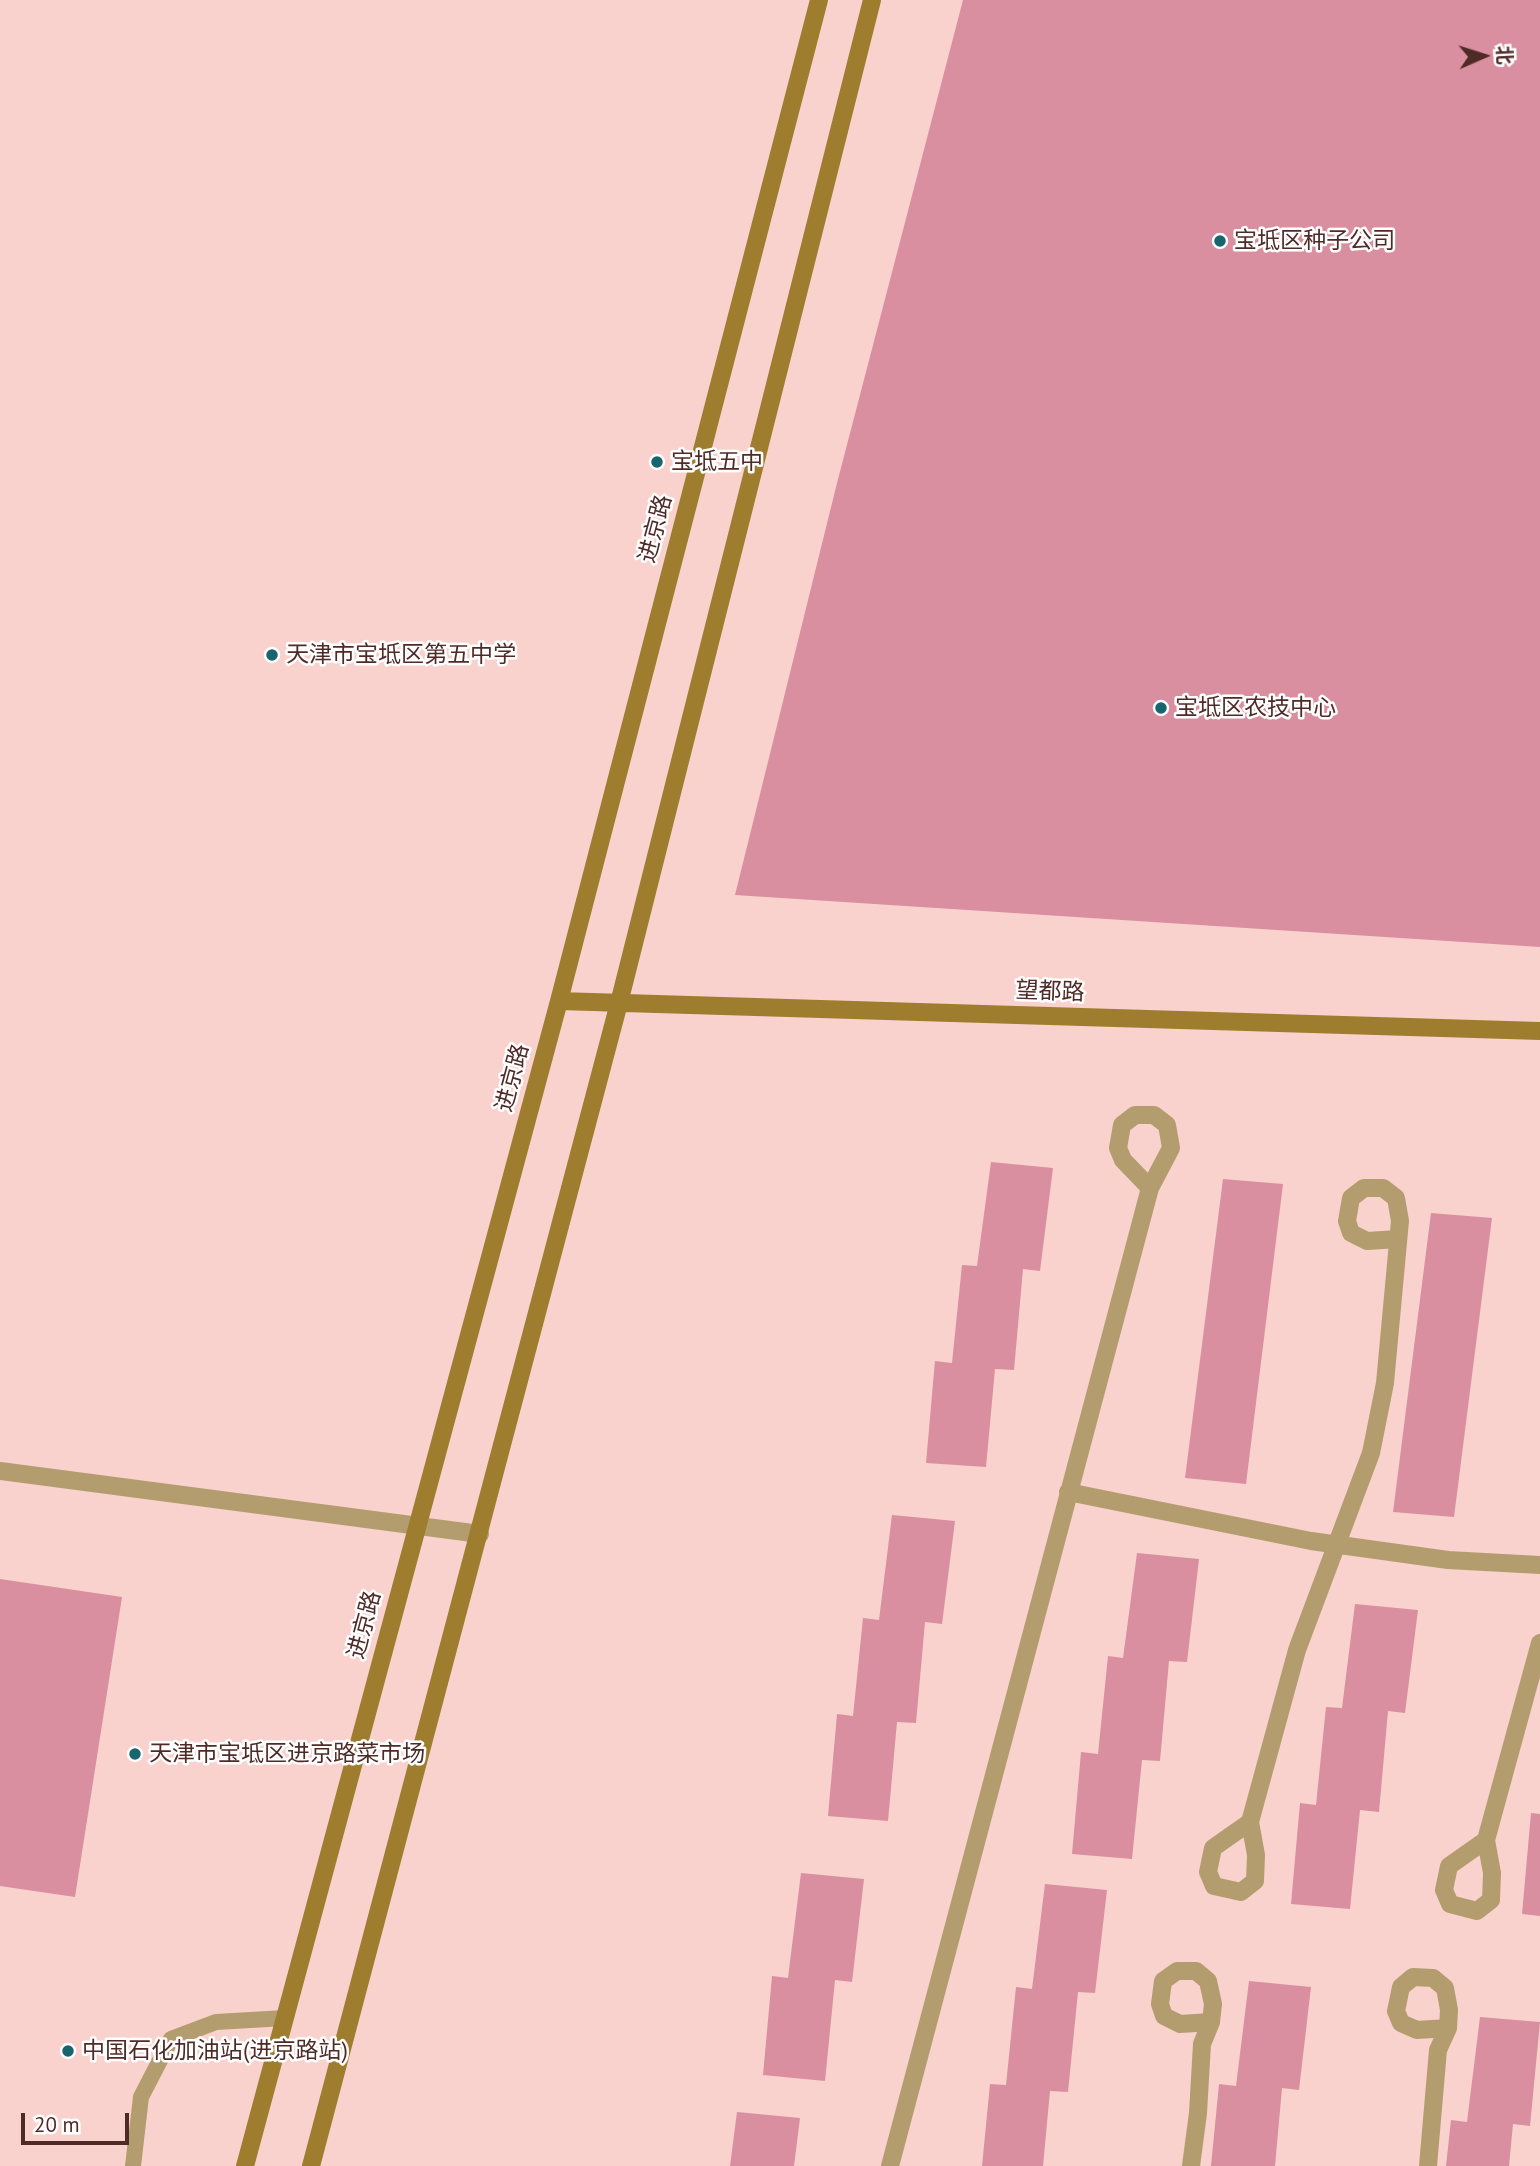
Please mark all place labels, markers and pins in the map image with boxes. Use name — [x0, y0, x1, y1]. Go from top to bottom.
place label: 宝坻区种子公司 — [1234, 227, 1395, 255]
marker: 宝坻区种子公司 — [1212, 233, 1228, 249]
place label: 宝坻五中 — [671, 448, 763, 476]
marker: 宝坻五中 — [649, 454, 665, 470]
place label: 天津市宝坻区第五中学 — [286, 641, 516, 669]
marker: 天津市宝坻区第五中学 — [264, 647, 280, 663]
place label: 宝坻区农技中心 — [1175, 694, 1336, 722]
marker: 宝坻区农技中心 — [1153, 700, 1169, 716]
place label: 天津市宝坻区进京路菜市场 — [149, 1740, 425, 1768]
marker: 天津市宝坻区进京路菜市场 — [127, 1746, 143, 1762]
place label: 中国石化加油站(进京路站) — [82, 2037, 348, 2065]
marker: 中国石化加油站(进京路站) — [60, 2043, 76, 2059]

